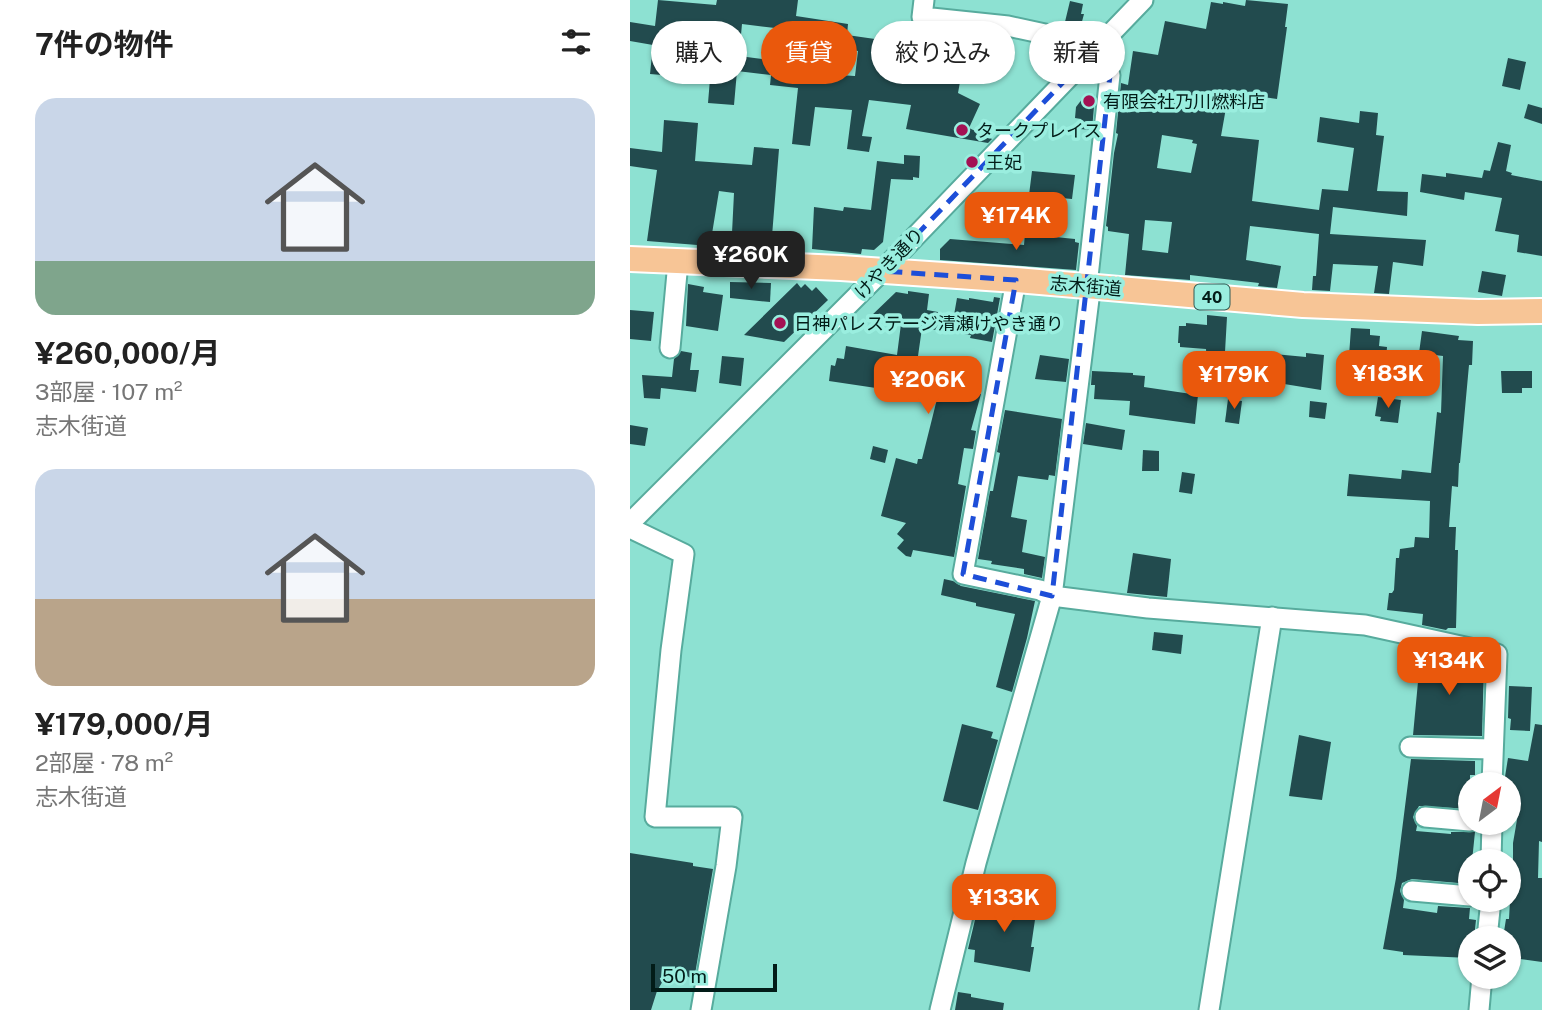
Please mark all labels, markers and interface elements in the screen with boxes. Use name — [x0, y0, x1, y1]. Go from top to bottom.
chip: 購入 — [651, 21, 747, 84]
chip: 賃貸 — [761, 21, 857, 84]
chip: 絞り込み — [871, 21, 1015, 84]
chip: 新着 — [1029, 21, 1125, 84]
icon: filters — [557, 23, 595, 61]
text: 7件の物件 — [35, 26, 174, 62]
place label: 有限会社乃川燃料店 — [1103, 91, 1265, 112]
marker: 有限会社乃川燃料店 — [1081, 93, 1097, 109]
place label: タークプレイス — [976, 120, 1101, 141]
marker: タークプレイス — [954, 122, 970, 138]
icon: home — [252, 144, 378, 270]
place label: 王妃 — [986, 152, 1022, 173]
marker: 王妃 — [964, 154, 980, 170]
pin: ¥174K — [967, 192, 1065, 252]
text: ¥174K — [981, 201, 1051, 228]
street label: けやき通り — [850, 223, 928, 303]
pin: ¥260K — [702, 232, 800, 291]
text: ¥260K — [713, 240, 789, 267]
street label: 志木街道 — [1049, 272, 1123, 300]
road number: 40 — [1194, 284, 1230, 310]
place label: 日神パレステージ清瀬けやき通り — [794, 313, 1064, 334]
marker: 日神パレステージ清瀬けやき通り — [772, 315, 788, 331]
text: ¥260,000/月 — [35, 335, 220, 371]
pin: ¥183K — [1339, 350, 1437, 410]
pin: ¥179K — [1185, 352, 1283, 411]
pin: ¥206K — [879, 356, 977, 416]
text: ¥183K — [1352, 359, 1424, 386]
text: ¥179K — [1199, 360, 1269, 387]
text: ¥206K — [890, 365, 966, 392]
text: 3部屋 · 107 m² — [35, 378, 183, 405]
text: 志木街道 — [35, 412, 127, 439]
icon: home — [252, 515, 378, 641]
pin: ¥134K — [1400, 638, 1498, 697]
text: ¥134K — [1413, 646, 1485, 673]
text: ¥179,000/月 — [35, 706, 213, 742]
text: 2部屋 · 78 m² — [35, 749, 173, 776]
north arrow — [1458, 772, 1521, 835]
map controls — [1458, 772, 1521, 989]
text: 志木街道 — [35, 783, 127, 810]
button: locate — [1458, 849, 1521, 912]
pin: ¥133K — [955, 874, 1053, 934]
text: ¥133K — [968, 883, 1040, 910]
button: layers — [1458, 926, 1521, 989]
scale bar — [651, 961, 777, 993]
text: 50 m — [662, 965, 707, 987]

